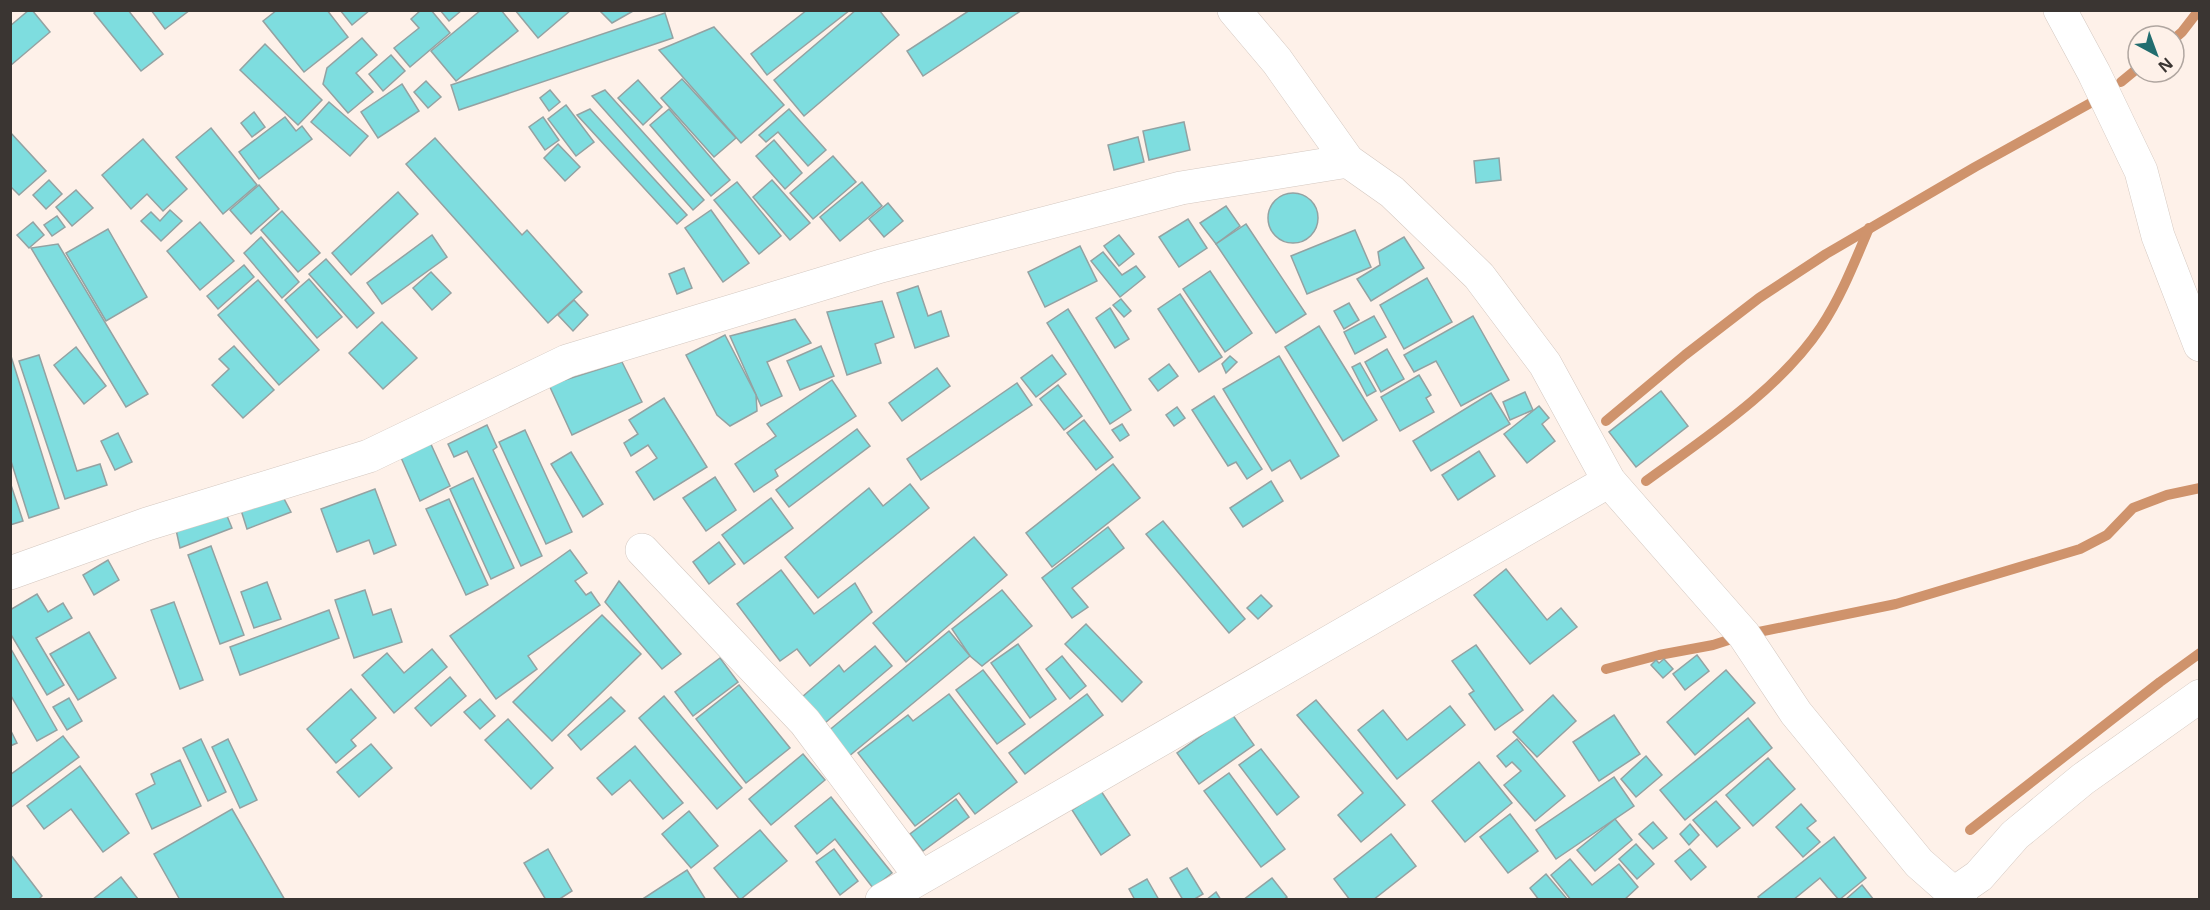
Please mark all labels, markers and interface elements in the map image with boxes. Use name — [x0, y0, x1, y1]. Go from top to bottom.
north arrow — [2126, 24, 2186, 84]
text: N — [2154, 53, 2178, 78]

